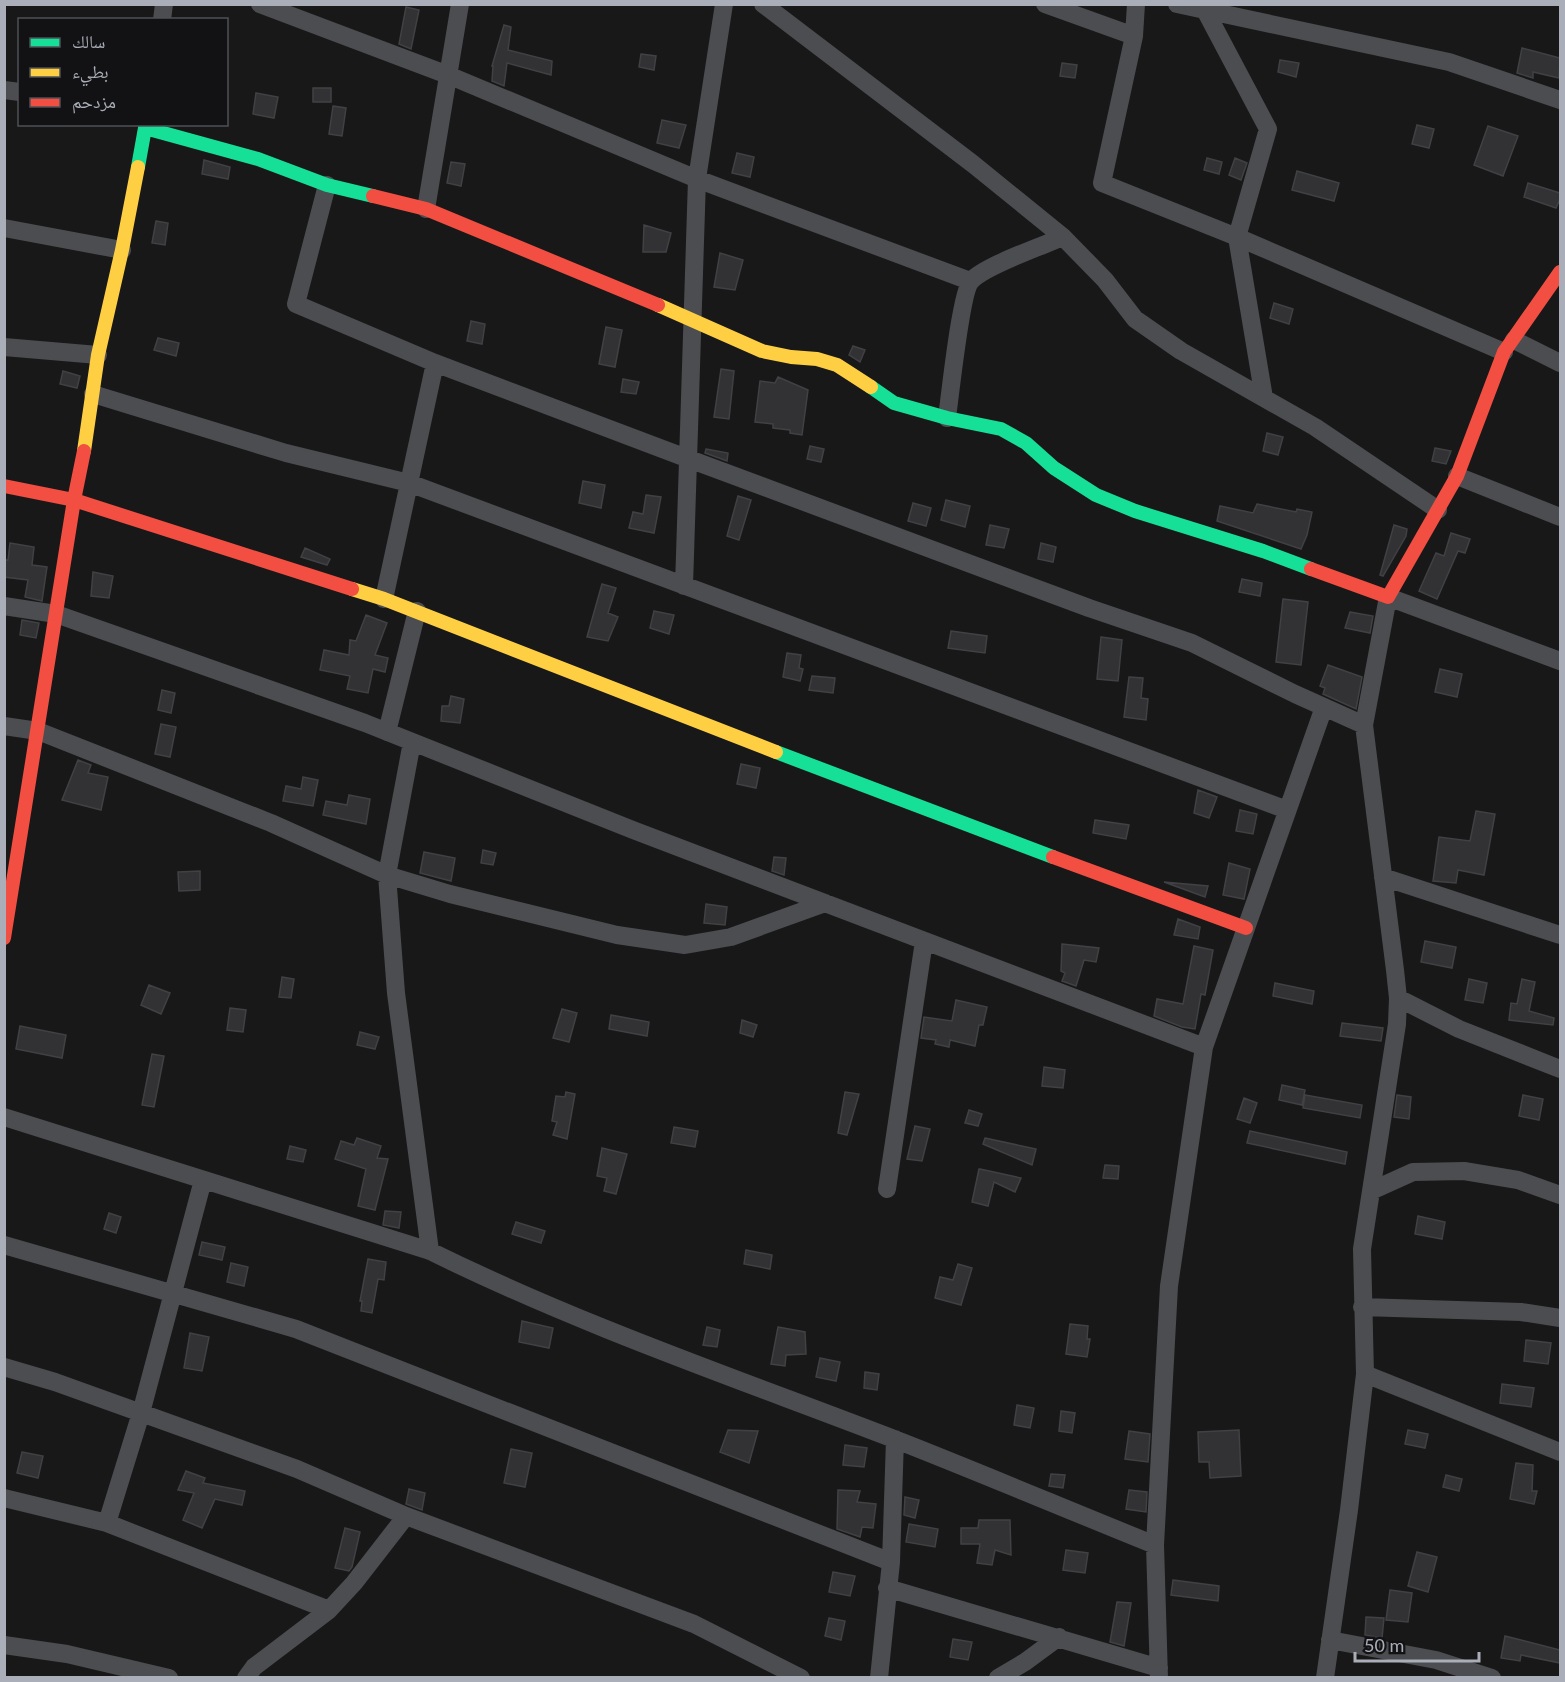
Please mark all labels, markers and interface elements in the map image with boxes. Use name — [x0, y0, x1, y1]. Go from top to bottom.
legend — [18, 18, 228, 126]
text: سالك — [72, 30, 105, 52]
text: بطيء — [72, 60, 109, 87]
text: مزدحم — [72, 90, 116, 114]
scale bar — [1355, 1625, 1480, 1663]
text: 50 m — [1364, 1634, 1404, 1656]

